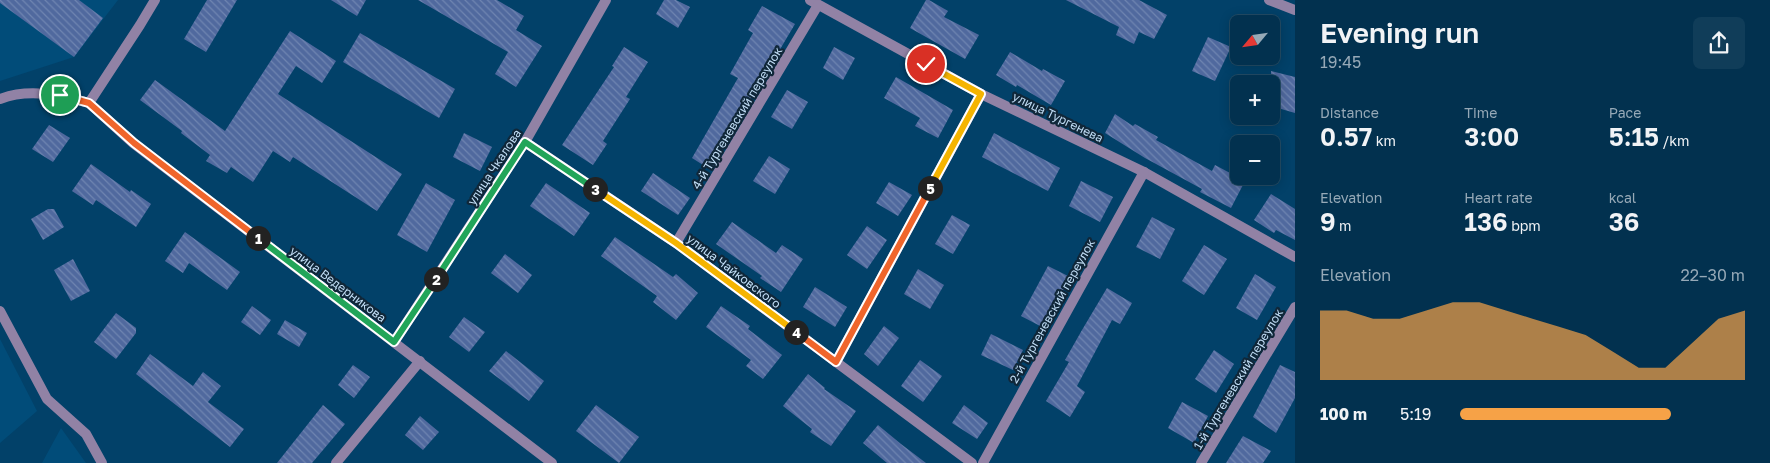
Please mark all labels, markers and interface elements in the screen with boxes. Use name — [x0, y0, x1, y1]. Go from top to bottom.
north arrow — [1230, 15, 1280, 65]
map controls — [1230, 15, 1280, 185]
text: Evening run — [1320, 16, 1479, 49]
button: share — [1693, 17, 1745, 69]
pin — [905, 43, 947, 85]
street label: 4-й Тургеневский переулок — [689, 44, 785, 192]
icon: check — [912, 50, 940, 78]
text: 19:45 — [1320, 52, 1361, 72]
pin — [39, 74, 81, 116]
button: + — [1230, 75, 1280, 125]
icon: arrive — [46, 81, 74, 109]
street label: улица Тургенева — [1010, 89, 1106, 145]
text: Distance — [1320, 104, 1379, 121]
text: Time — [1464, 104, 1497, 121]
text: Pace — [1609, 104, 1641, 121]
text: 0.57 — [1320, 121, 1372, 152]
text: 3:00 — [1464, 121, 1519, 152]
text: 5:15 — [1609, 121, 1659, 152]
street label: улица Чкалова — [464, 126, 524, 208]
text: km — [1372, 132, 1396, 149]
text: /km — [1659, 132, 1690, 149]
button: − — [1230, 135, 1280, 185]
pin: 3 — [582, 176, 608, 202]
pin: 5 — [918, 176, 942, 200]
text: 5 — [926, 180, 935, 197]
text: 3 — [591, 181, 600, 198]
text: Elevation — [1320, 189, 1382, 206]
text: Heart rate — [1464, 189, 1533, 206]
text: kcal — [1609, 189, 1636, 206]
text: 9 — [1320, 206, 1336, 237]
text: 136 — [1464, 206, 1508, 237]
text: 36 — [1609, 206, 1639, 237]
text: m — [1336, 217, 1352, 234]
text: bpm — [1508, 217, 1541, 234]
pin: 1 — [246, 226, 270, 250]
text: 1 — [255, 230, 262, 247]
street label: улица Чайковского — [684, 231, 784, 311]
street label: 2-й Тургеневский переулок — [1006, 236, 1098, 386]
street label: улица Ведерникова — [287, 243, 389, 325]
text: Elevation — [1320, 265, 1391, 285]
text: 22–30 m — [1681, 265, 1745, 285]
pin: 2 — [424, 266, 448, 292]
text: 2 — [432, 271, 441, 288]
street label: 1-й Тургеневский переулок — [1190, 306, 1286, 452]
pin: 4 — [784, 320, 808, 344]
text: 4 — [792, 324, 801, 341]
text: 100 m — [1320, 404, 1367, 424]
text: 5:19 — [1400, 404, 1432, 424]

